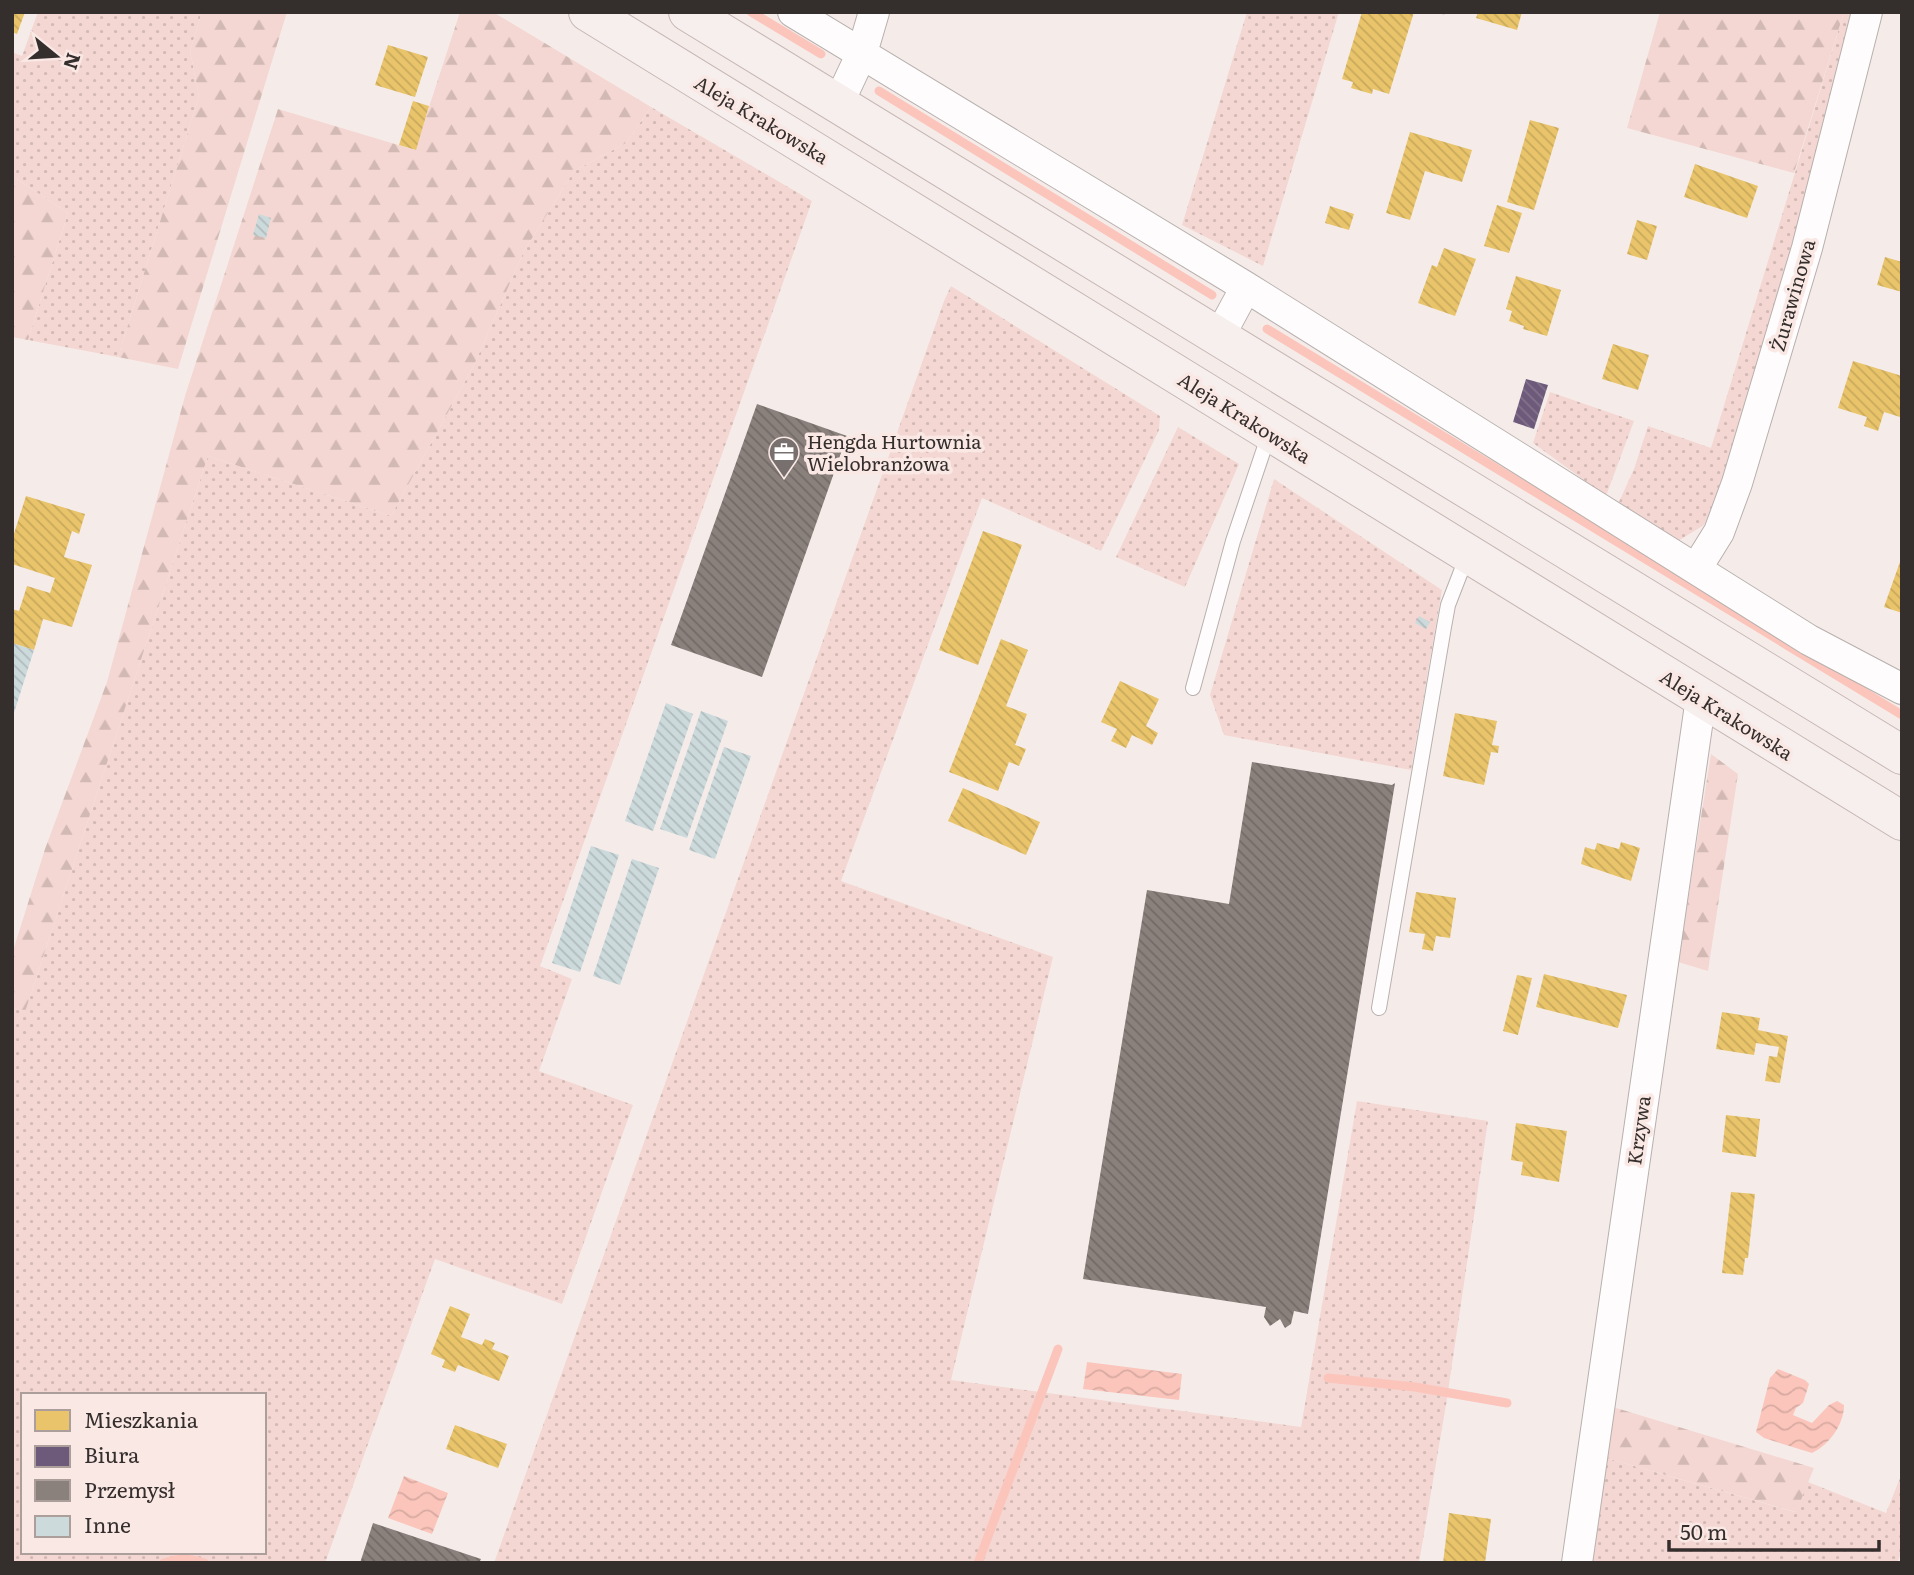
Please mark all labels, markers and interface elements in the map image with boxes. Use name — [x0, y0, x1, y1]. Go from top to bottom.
north arrow — [21, 21, 91, 91]
text: N — [57, 50, 89, 74]
street label: Aleja Krakowska — [690, 68, 835, 171]
street label: Żurawinowa — [1763, 235, 1822, 354]
street label: Aleja Krakowska — [1173, 365, 1318, 470]
place label: Hengda Hurtownia Wielobranżowa — [807, 427, 982, 477]
office icon: Hengda Hurtownia Wielobranżowa — [767, 435, 801, 479]
street label: Aleja Krakowska — [1655, 662, 1800, 767]
street label: Krzywa — [1619, 1093, 1657, 1167]
legend — [21, 1393, 266, 1554]
text: Mieszkania — [84, 1403, 199, 1434]
text: Biura — [84, 1438, 140, 1469]
text: Przemysł — [84, 1473, 175, 1504]
text: Inne — [84, 1508, 131, 1539]
scale bar — [1669, 1508, 1879, 1552]
text: 50 m — [1680, 1515, 1727, 1546]

